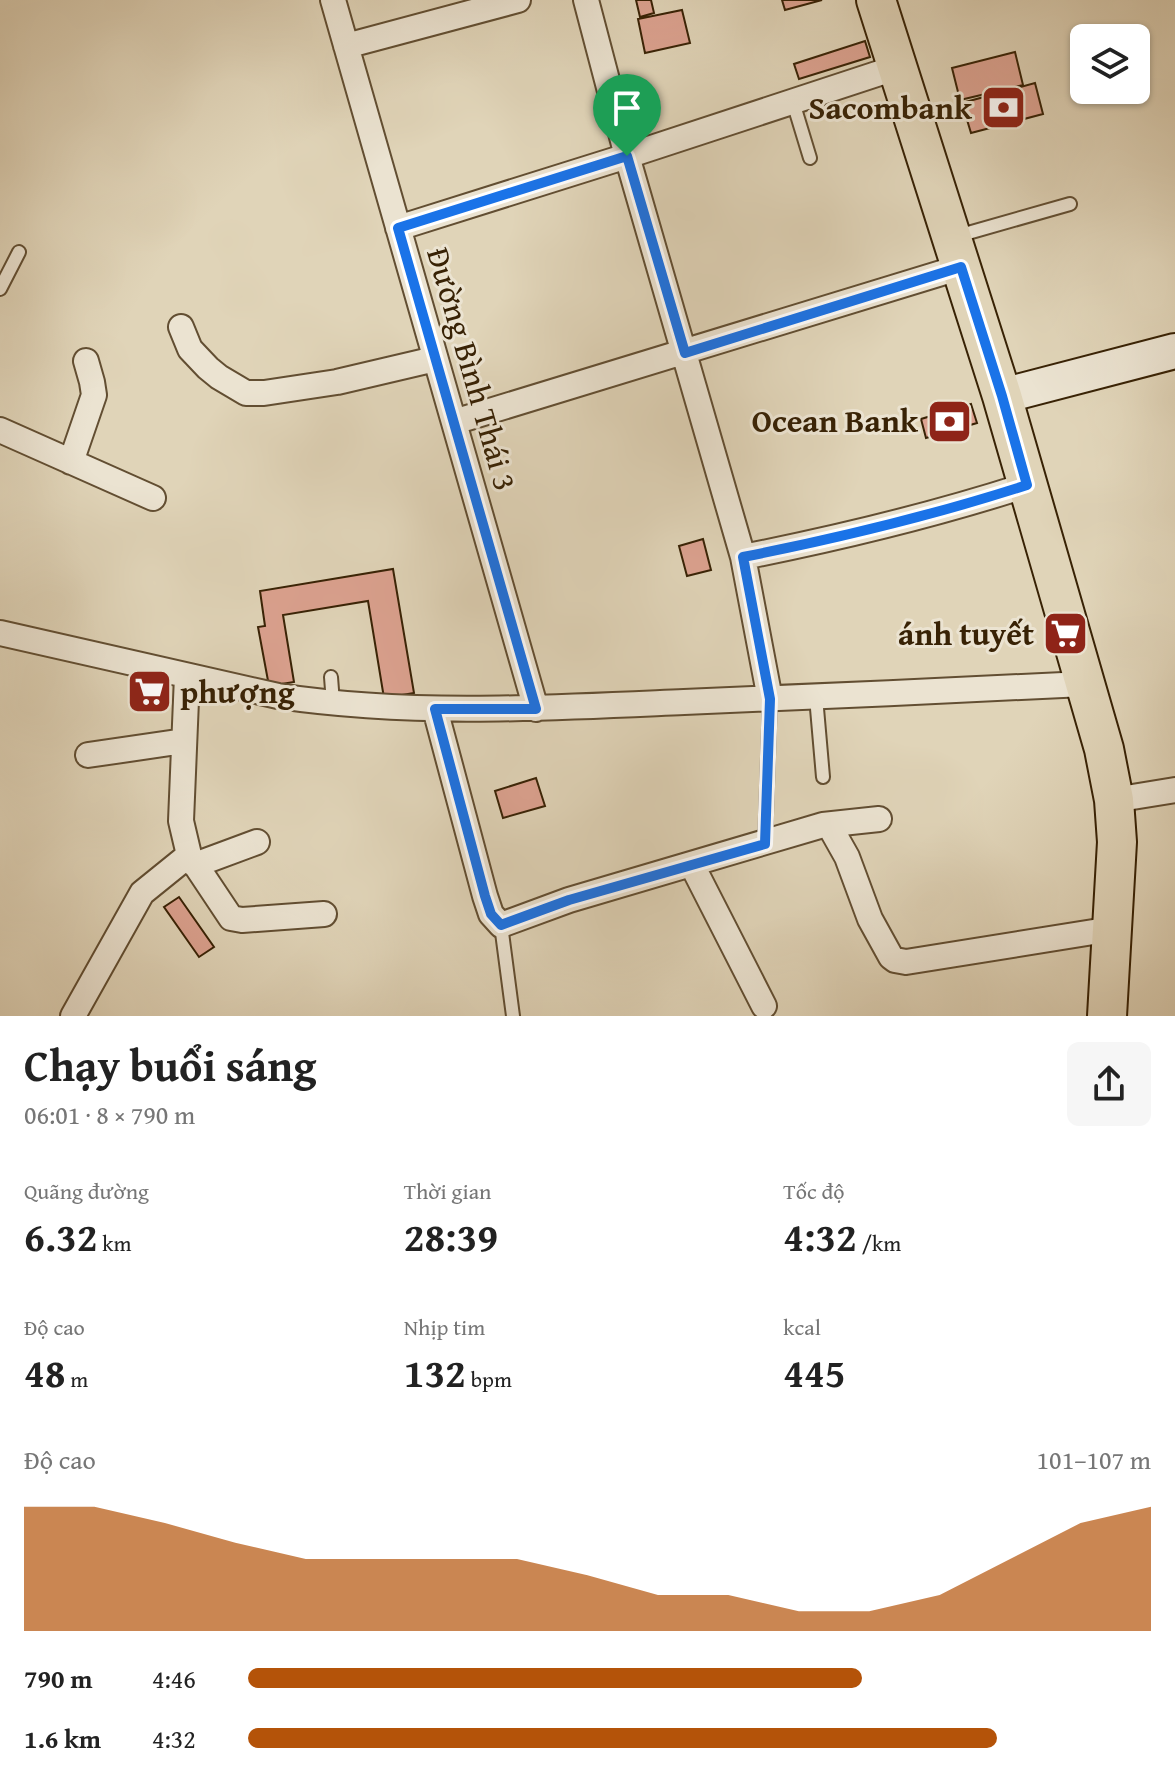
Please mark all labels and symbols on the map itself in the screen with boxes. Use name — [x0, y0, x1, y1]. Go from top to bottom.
pin — [593, 74, 661, 156]
place label: Sacombank — [809, 84, 973, 131]
bank icon: Sacombank — [979, 84, 1027, 132]
street label: Đường Bình Thái 3 — [415, 242, 530, 496]
place label: Ocean Bank — [752, 397, 919, 444]
bank icon: Ocean Bank — [925, 397, 973, 445]
place label: ánh tuyết — [898, 610, 1034, 657]
supermarket icon: ánh tuyết — [1041, 610, 1089, 658]
supermarket icon: phượng — [125, 668, 173, 716]
place label: phượng — [180, 668, 295, 715]

